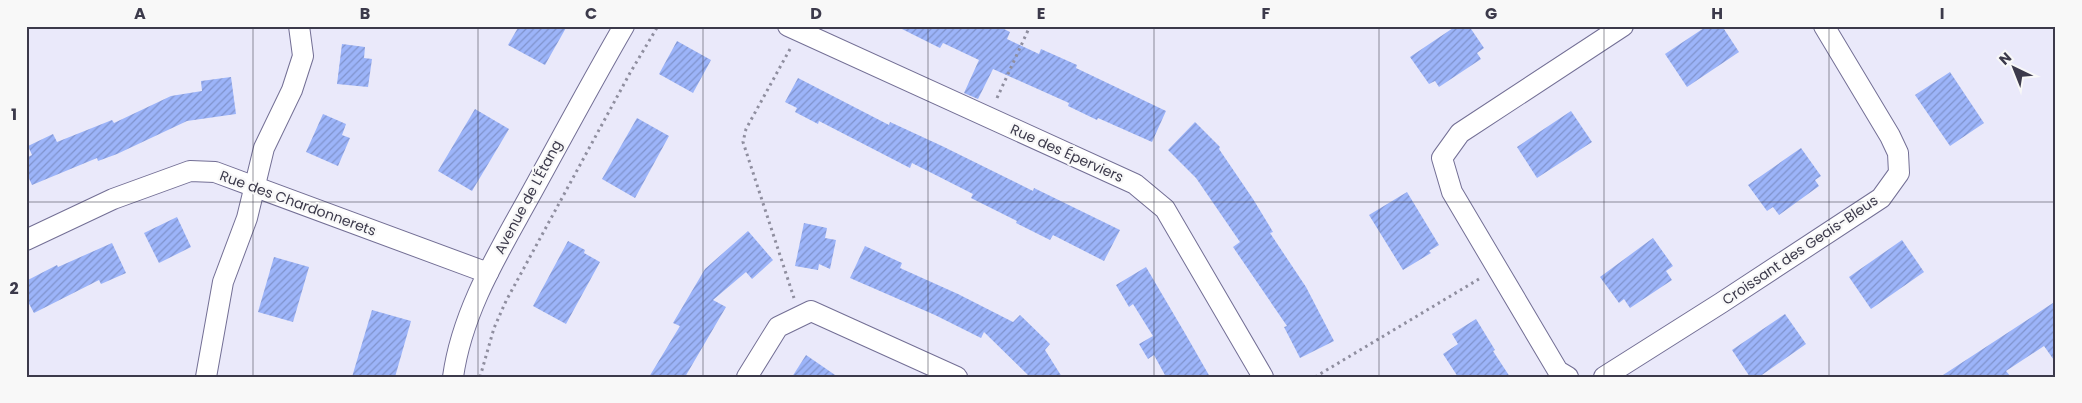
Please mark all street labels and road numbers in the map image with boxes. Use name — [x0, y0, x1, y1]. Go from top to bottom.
street label: Rue des Éperviers — [1007, 119, 1127, 187]
street label: Avenue de L'Étang — [489, 136, 567, 258]
street label: Rue des Chardonnerets — [217, 165, 379, 241]
street label: Croissant des Geais-Bleus — [1718, 190, 1882, 310]

